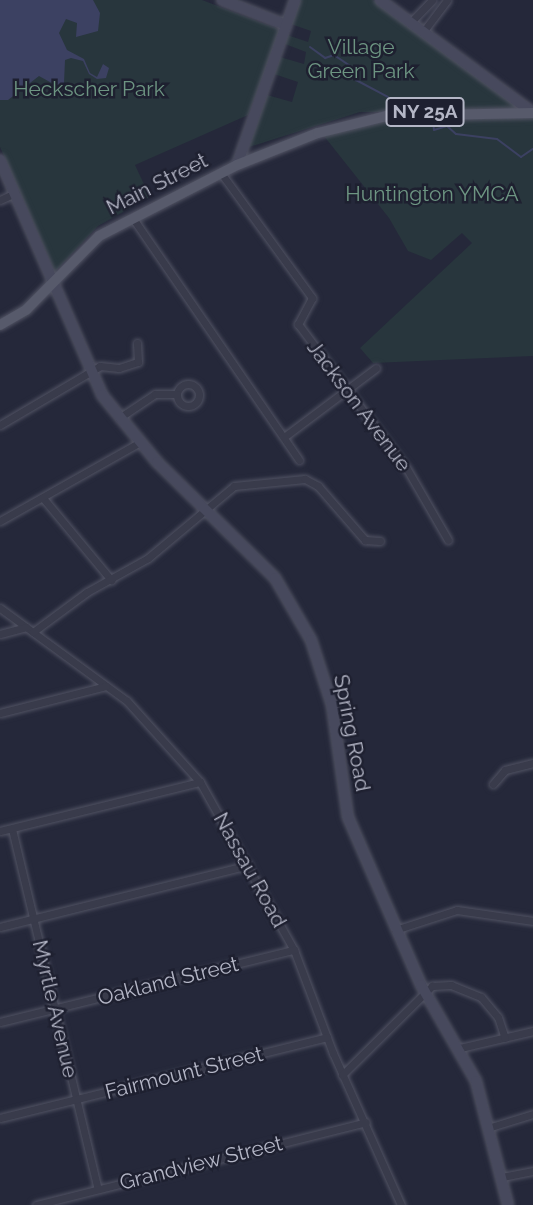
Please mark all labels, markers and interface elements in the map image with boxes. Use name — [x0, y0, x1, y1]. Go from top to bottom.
park label: Village Green Park — [307, 34, 415, 84]
park label: Heckscher Park — [13, 76, 165, 102]
road number: NY 25A — [385, 96, 465, 128]
street label: Main Street — [102, 148, 212, 220]
park label: Huntington YMCA — [345, 181, 519, 207]
street label: Jackson Avenue — [301, 335, 417, 477]
street label: Spring Road — [328, 672, 376, 794]
street label: Nassau Road — [208, 808, 292, 932]
street label: Myrtle Avenue — [27, 937, 83, 1081]
street label: Oakland Street — [95, 951, 241, 1011]
street label: Fairmount Street — [103, 1041, 265, 1105]
street label: Grandview Street — [117, 1131, 285, 1195]

